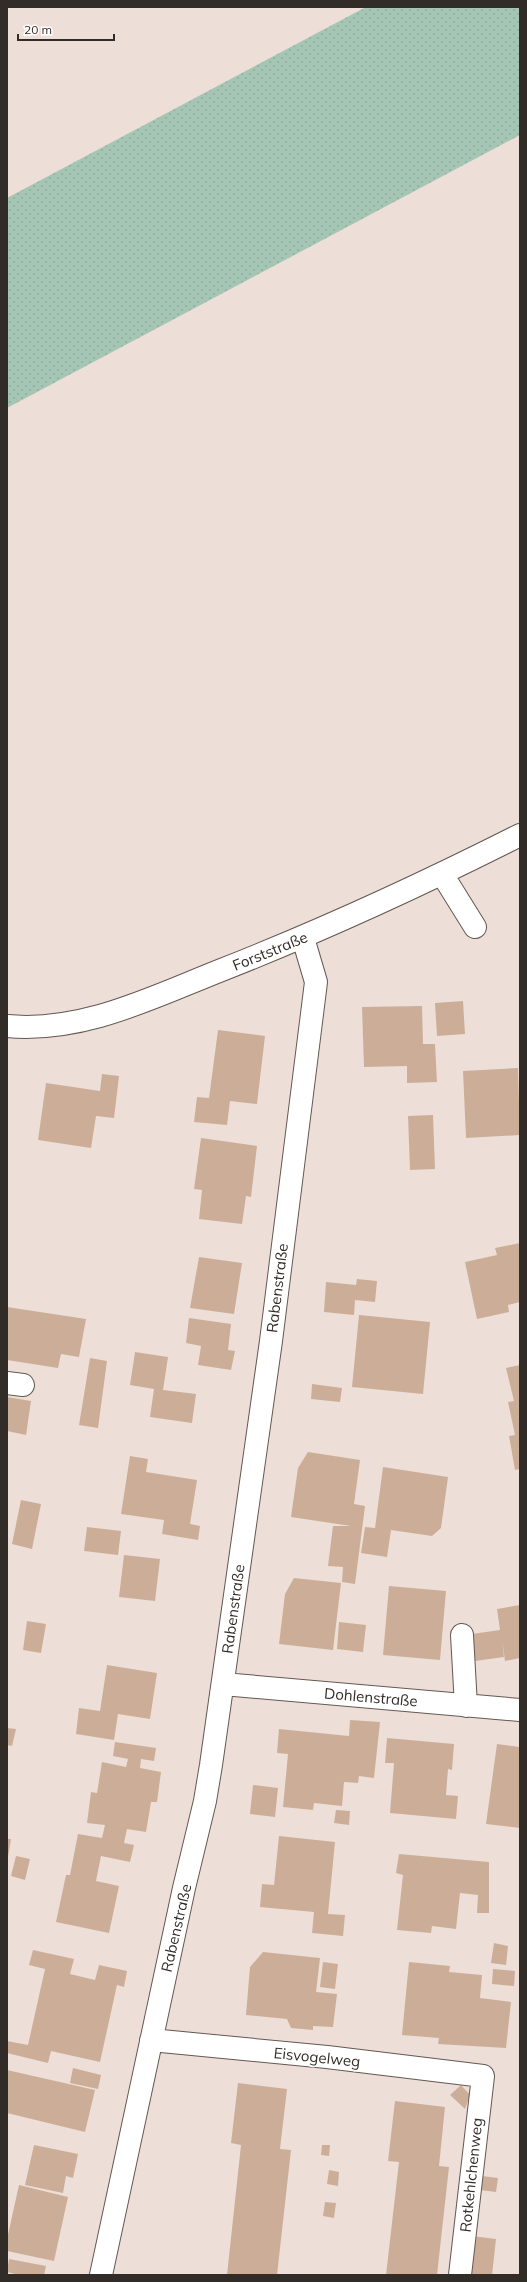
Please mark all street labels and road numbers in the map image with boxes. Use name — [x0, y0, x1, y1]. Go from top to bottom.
street label: Forststraße — [230, 927, 310, 975]
street label: Rabenstraße — [262, 1242, 292, 1334]
street label: Rabenstraße — [217, 1563, 249, 1655]
street label: Dohlenstraße — [323, 1683, 419, 1711]
street label: Rabenstraße — [157, 1882, 195, 1974]
street label: Eisvogelweg — [273, 2043, 361, 2071]
street label: Rotkehlchenweg — [456, 2117, 486, 2233]

